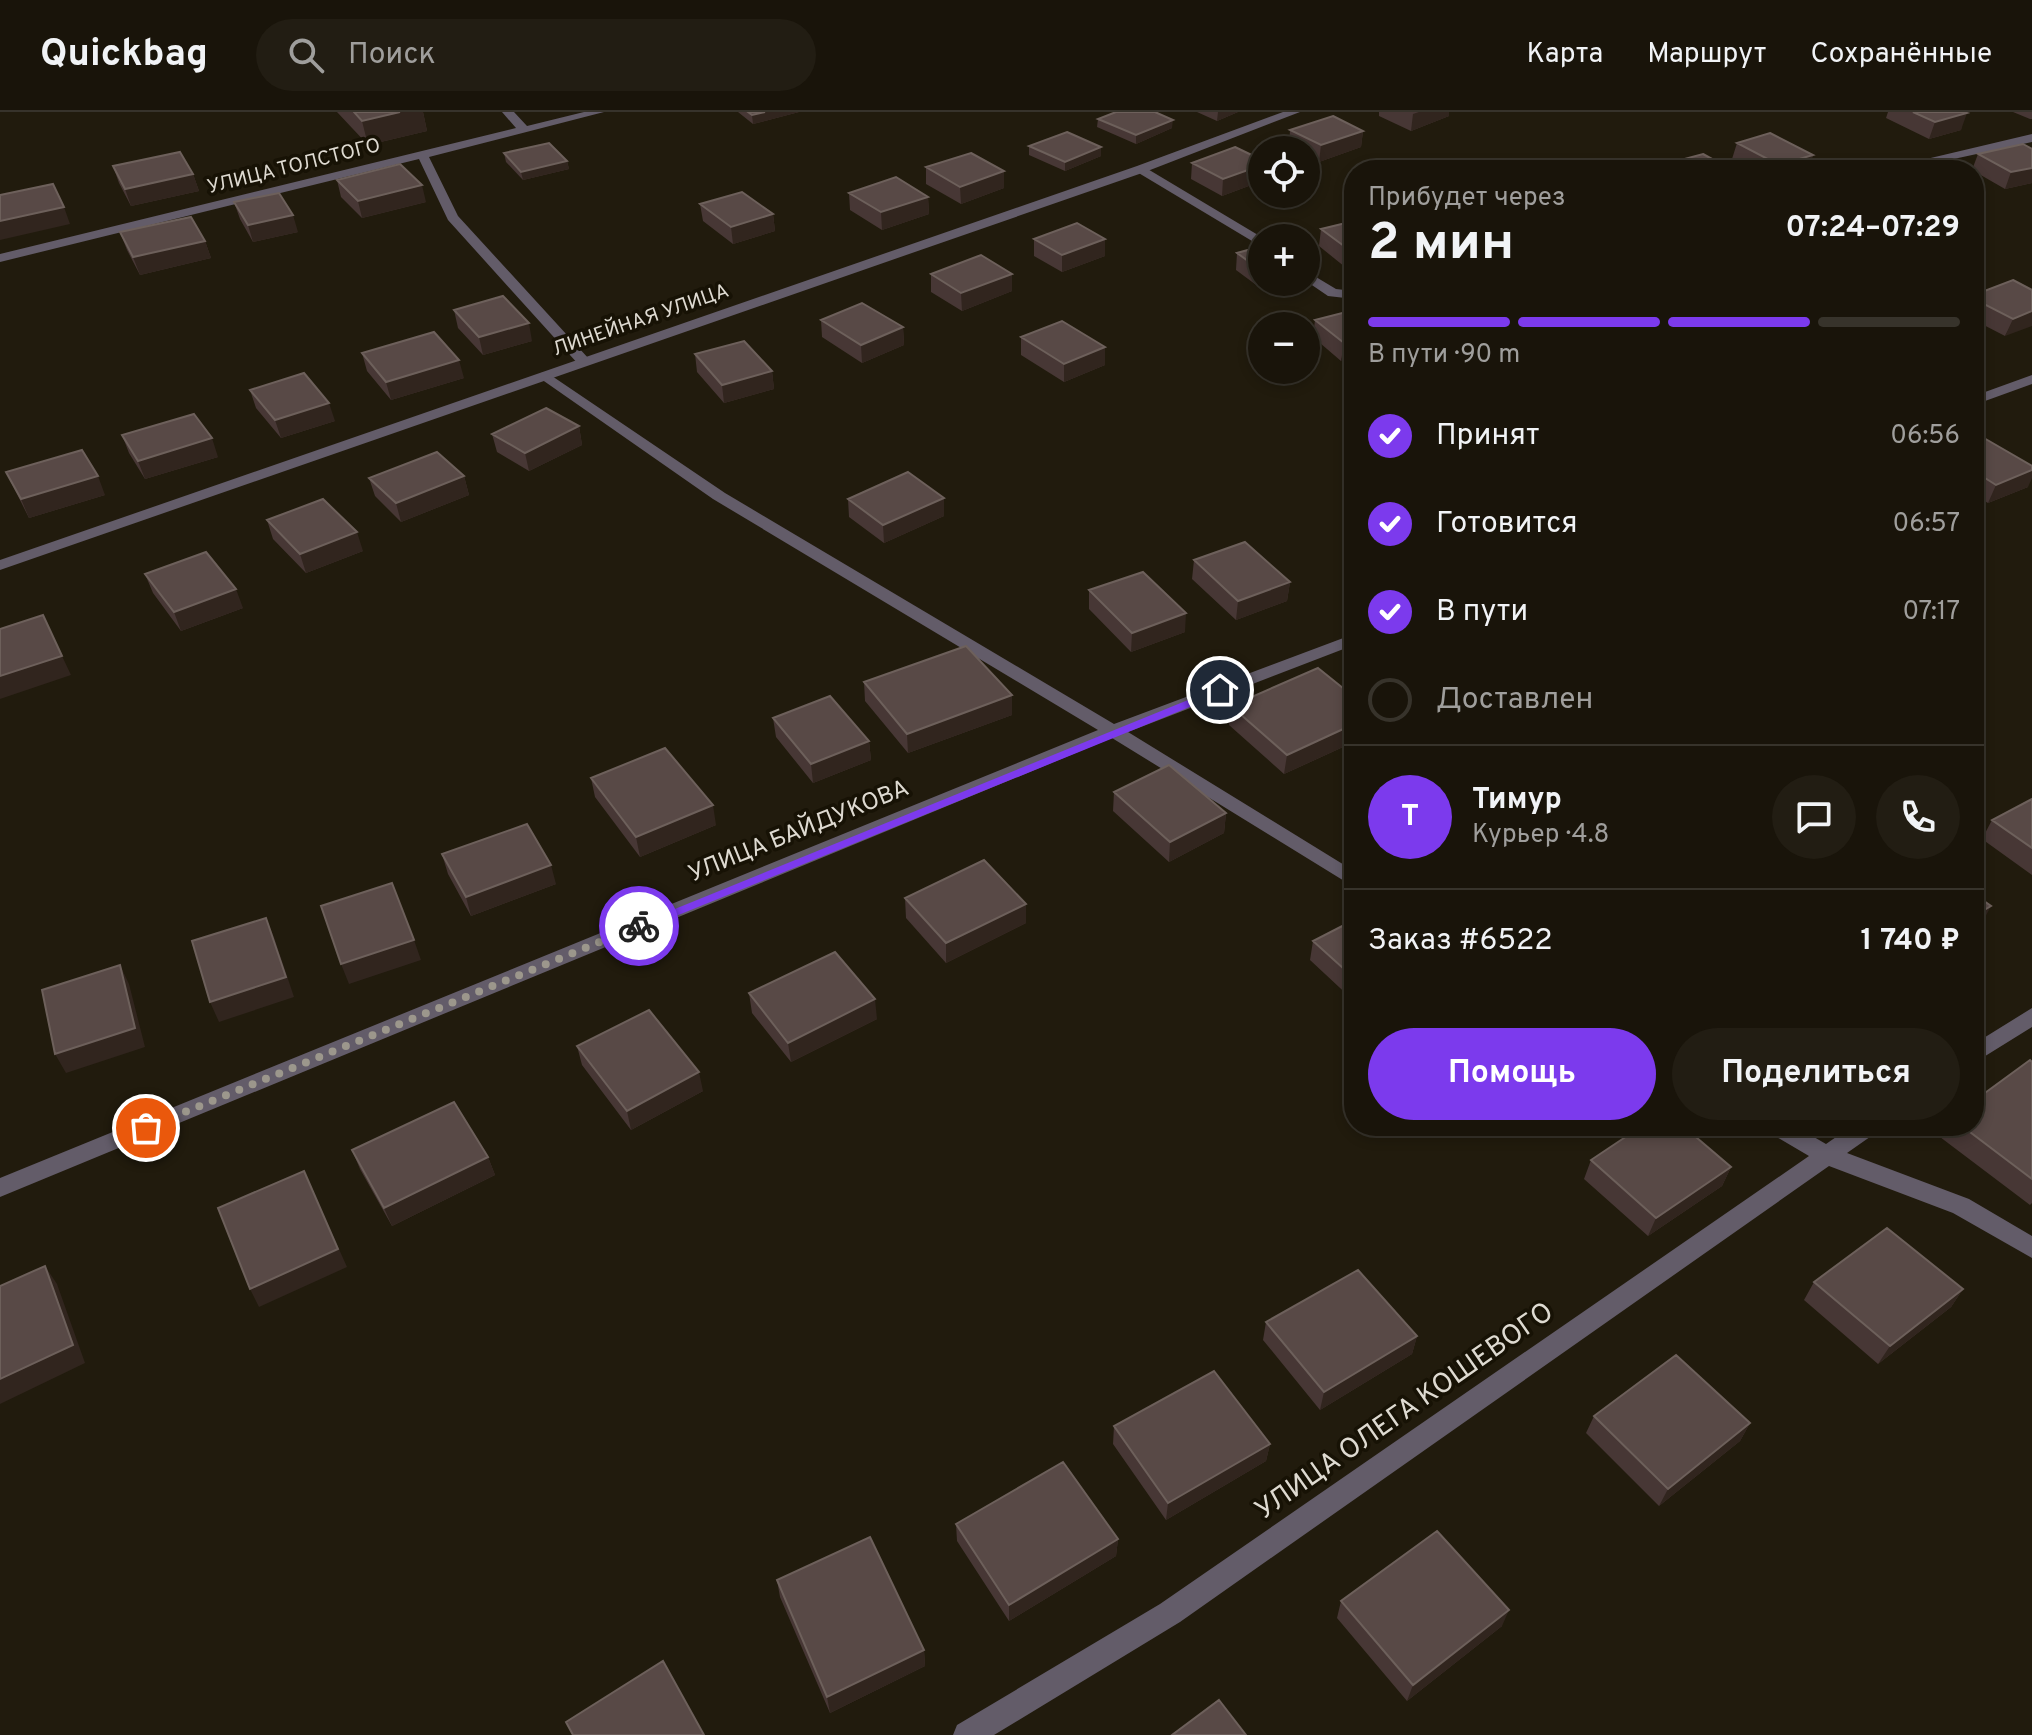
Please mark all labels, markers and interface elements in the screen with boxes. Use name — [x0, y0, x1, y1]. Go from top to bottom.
search box — [256, 19, 816, 91]
text: Quickbag — [40, 31, 208, 80]
icon: search — [284, 33, 328, 77]
text: Поиск — [348, 37, 436, 74]
text: Карта — [1527, 37, 1603, 73]
text: Маршрут — [1647, 37, 1766, 73]
text: Сохранённые — [1810, 37, 1992, 73]
street label: УЛИЦА ТОЛСТОГО — [205, 133, 383, 201]
map controls — [1248, 136, 1320, 384]
button: locate — [1248, 136, 1320, 208]
text: Прибудет через — [1368, 182, 1566, 215]
text: 07:24–07:29 — [1785, 210, 1960, 247]
text: 2 мин — [1368, 212, 1514, 278]
button: + — [1248, 224, 1320, 296]
street label: ЛИНЕЙНАЯ УЛИЦА — [549, 277, 733, 363]
button: − — [1248, 312, 1320, 384]
text: В пути · 90 m — [1368, 339, 1520, 372]
icon: check — [1368, 414, 1412, 458]
text: Принят — [1436, 418, 1540, 455]
text: 06:56 — [1890, 420, 1960, 453]
icon: check — [1368, 502, 1412, 546]
text: Готовится — [1436, 506, 1578, 543]
text: 06:57 — [1892, 508, 1960, 541]
icon: check — [1368, 590, 1412, 634]
text: В пути — [1436, 594, 1528, 631]
text: 07:17 — [1903, 596, 1960, 629]
pin — [1186, 656, 1254, 724]
icon: home — [1198, 668, 1242, 712]
text: Доставлен — [1436, 682, 1593, 719]
street label: УЛИЦА БАЙДУКОВА — [684, 772, 914, 890]
button: chat — [1772, 775, 1856, 859]
button: phone — [1876, 775, 1960, 859]
text: Тимур — [1472, 782, 1562, 819]
text: Т — [1401, 799, 1419, 836]
text: Курьер · 4.8 — [1472, 819, 1609, 852]
courier — [599, 886, 679, 966]
icon: bike — [617, 904, 661, 948]
text: Заказ #6522 — [1368, 923, 1553, 960]
text: 1 740 ₽ — [1861, 923, 1960, 960]
button: Помощь — [1368, 1028, 1656, 1120]
button: Поделиться — [1672, 1028, 1960, 1120]
pin — [112, 1094, 180, 1162]
icon: bag — [124, 1106, 168, 1150]
street label: УЛИЦА ОЛЕГА КОШЕВОГО — [1249, 1295, 1561, 1529]

